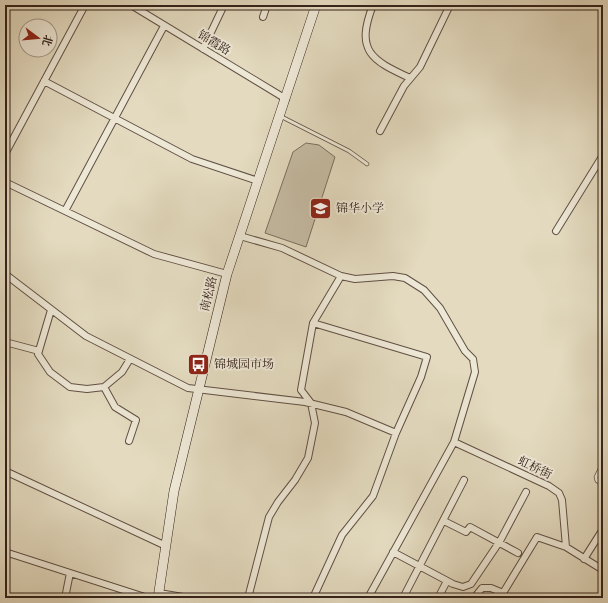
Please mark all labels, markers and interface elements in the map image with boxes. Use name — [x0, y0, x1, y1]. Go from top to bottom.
north arrow — [18, 18, 58, 58]
street label: 锦霞路 — [195, 27, 233, 59]
text: 北 — [38, 33, 55, 48]
school or university icon: 锦华小学 — [308, 195, 334, 221]
place label: 锦华小学 — [336, 201, 384, 216]
street label: 南松路 — [197, 275, 221, 313]
bus stop icon: 锦城园市场 — [185, 351, 211, 377]
place label: 锦城园市场 — [214, 357, 274, 372]
street label: 虹桥街 — [516, 453, 555, 483]

